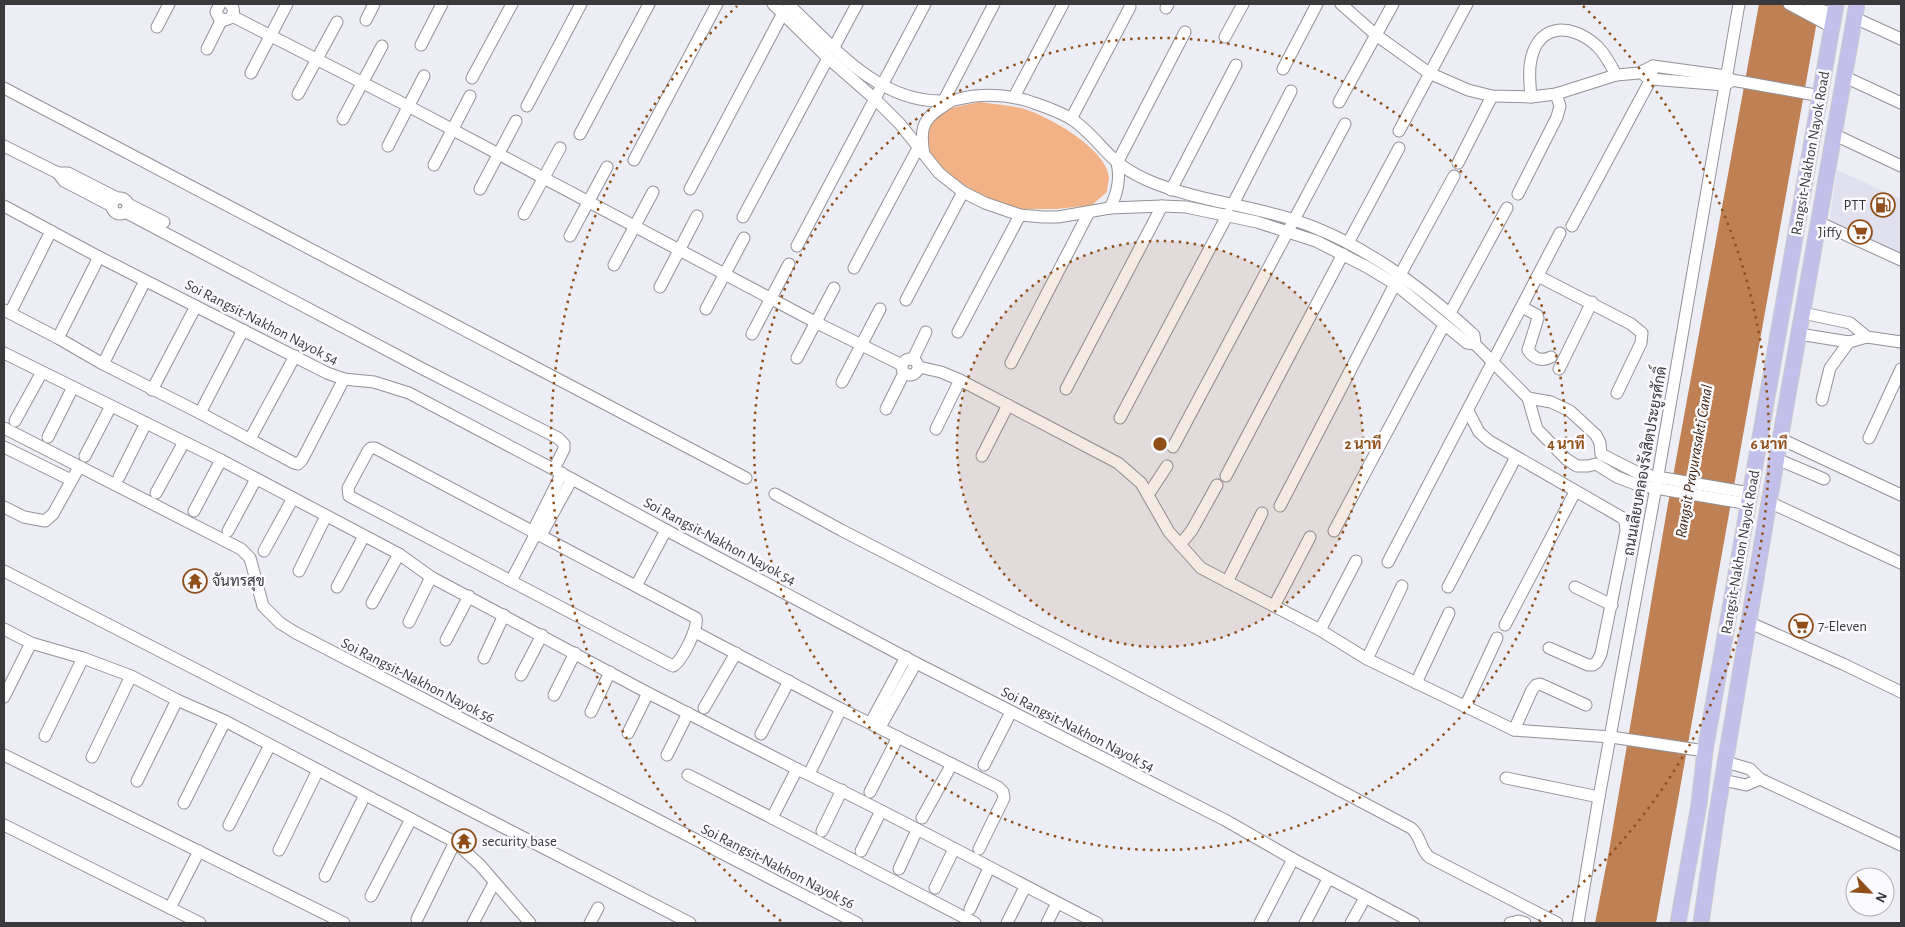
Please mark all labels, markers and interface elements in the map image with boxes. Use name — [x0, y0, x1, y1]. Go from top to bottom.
street label: Rangsit-Nakhon Nayok Road — [1789, 70, 1832, 236]
fuel station icon: PTT — [1870, 192, 1896, 218]
place label: PTT — [1844, 198, 1867, 213]
supermarket icon: Jiffy — [1847, 219, 1873, 245]
place label: Jiffy — [1818, 225, 1843, 240]
street label: Soi Rangsit-Nakhon Nayok 54 — [183, 277, 341, 368]
street label: ถนนเลียบคลองรังสิตประยูรศักดิ์ — [1613, 364, 1672, 557]
water label: Rangsit Prayurasakti Canal — [1673, 383, 1715, 539]
text: 2 นาที — [1345, 434, 1382, 452]
text: 4 นาที — [1547, 434, 1585, 452]
text: 6 นาที — [1750, 434, 1788, 452]
centre of rings — [1151, 435, 1169, 453]
street label: Rangsit-Nakhon Nayok Road — [1719, 469, 1762, 635]
street label: Soi Rangsit-Nakhon Nayok 54 — [641, 495, 798, 588]
temple icon: จันทรสุข — [182, 568, 208, 594]
place label: จันทรสุข — [212, 572, 265, 592]
supermarket icon: 7-Eleven — [1788, 613, 1814, 639]
place label: 7-Eleven — [1818, 619, 1867, 634]
street label: Soi Rangsit-Nakhon Nayok 56 — [339, 635, 497, 726]
street label: Soi Rangsit-Nakhon Nayok 54 — [999, 684, 1157, 775]
street label: Soi Rangsit-Nakhon Nayok 56 — [699, 821, 857, 912]
temple icon: security base — [451, 828, 477, 854]
place label: security base — [482, 834, 557, 849]
north arrow — [1845, 867, 1895, 917]
text: N — [1872, 890, 1889, 904]

